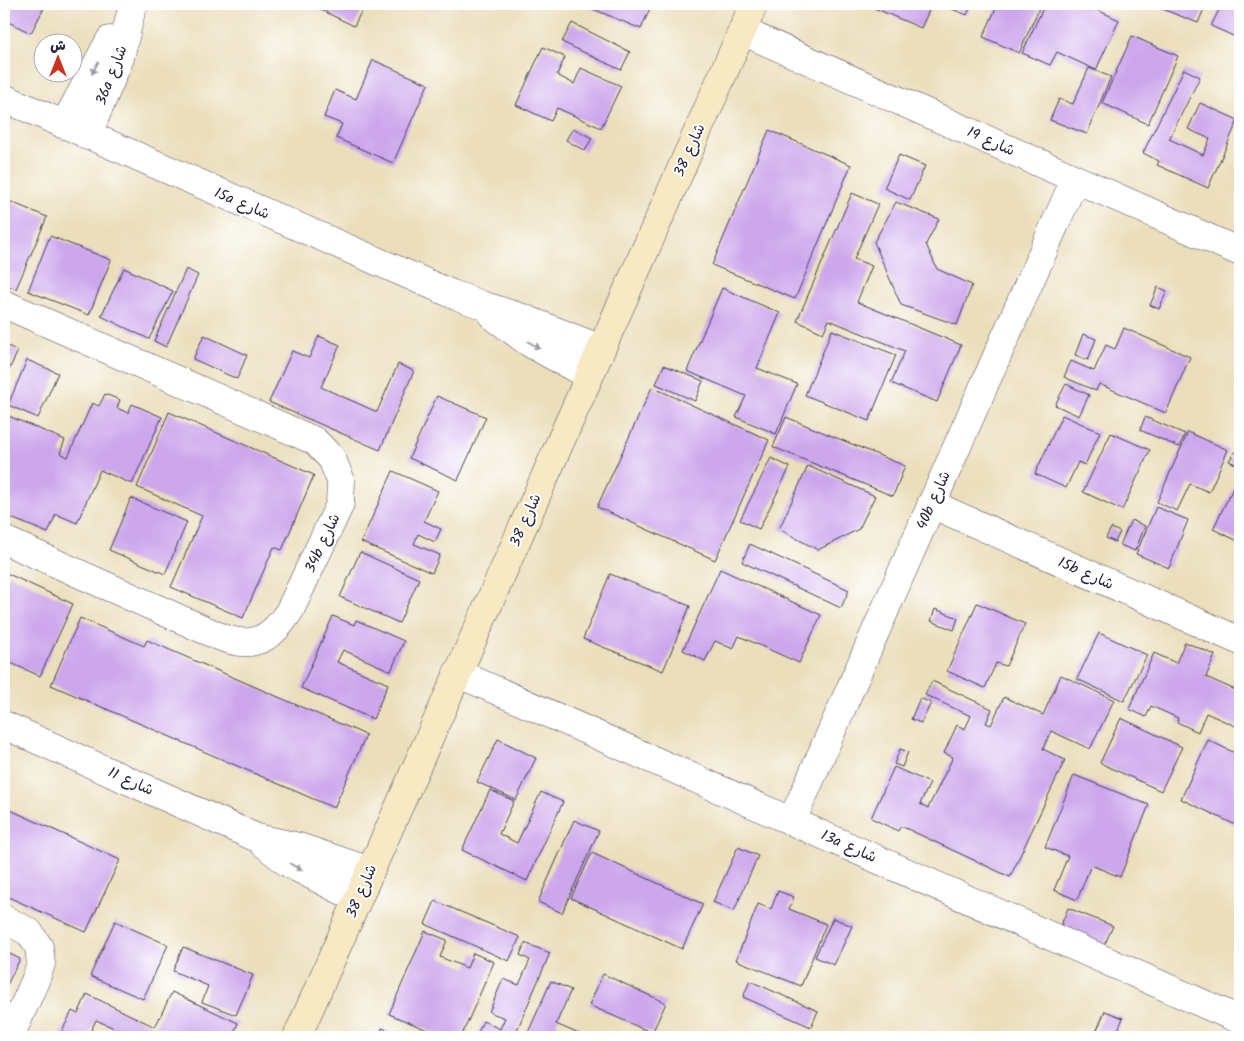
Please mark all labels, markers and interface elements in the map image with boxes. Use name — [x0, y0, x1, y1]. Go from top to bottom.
north arrow — [32, 32, 82, 82]
text: ش — [50, 35, 66, 57]
street label: 36a شارع — [90, 42, 134, 109]
one-way arrow — [91, 60, 99, 75]
street label: شارع 38 — [668, 120, 712, 181]
street label: شارع 19 — [963, 121, 1019, 163]
street label: 15a شارع — [210, 181, 273, 226]
one-way arrow — [528, 341, 541, 350]
street label: 40b شارع — [910, 467, 958, 534]
street label: شارع 38 — [504, 490, 548, 551]
street label: 34b شارع — [299, 510, 347, 577]
street label: 15b شارع — [1054, 551, 1117, 597]
street label: شارع 11 — [104, 761, 157, 803]
street label: 13a شارع — [817, 824, 880, 870]
street label: شارع 38 — [340, 861, 384, 922]
one-way arrow — [288, 863, 303, 871]

